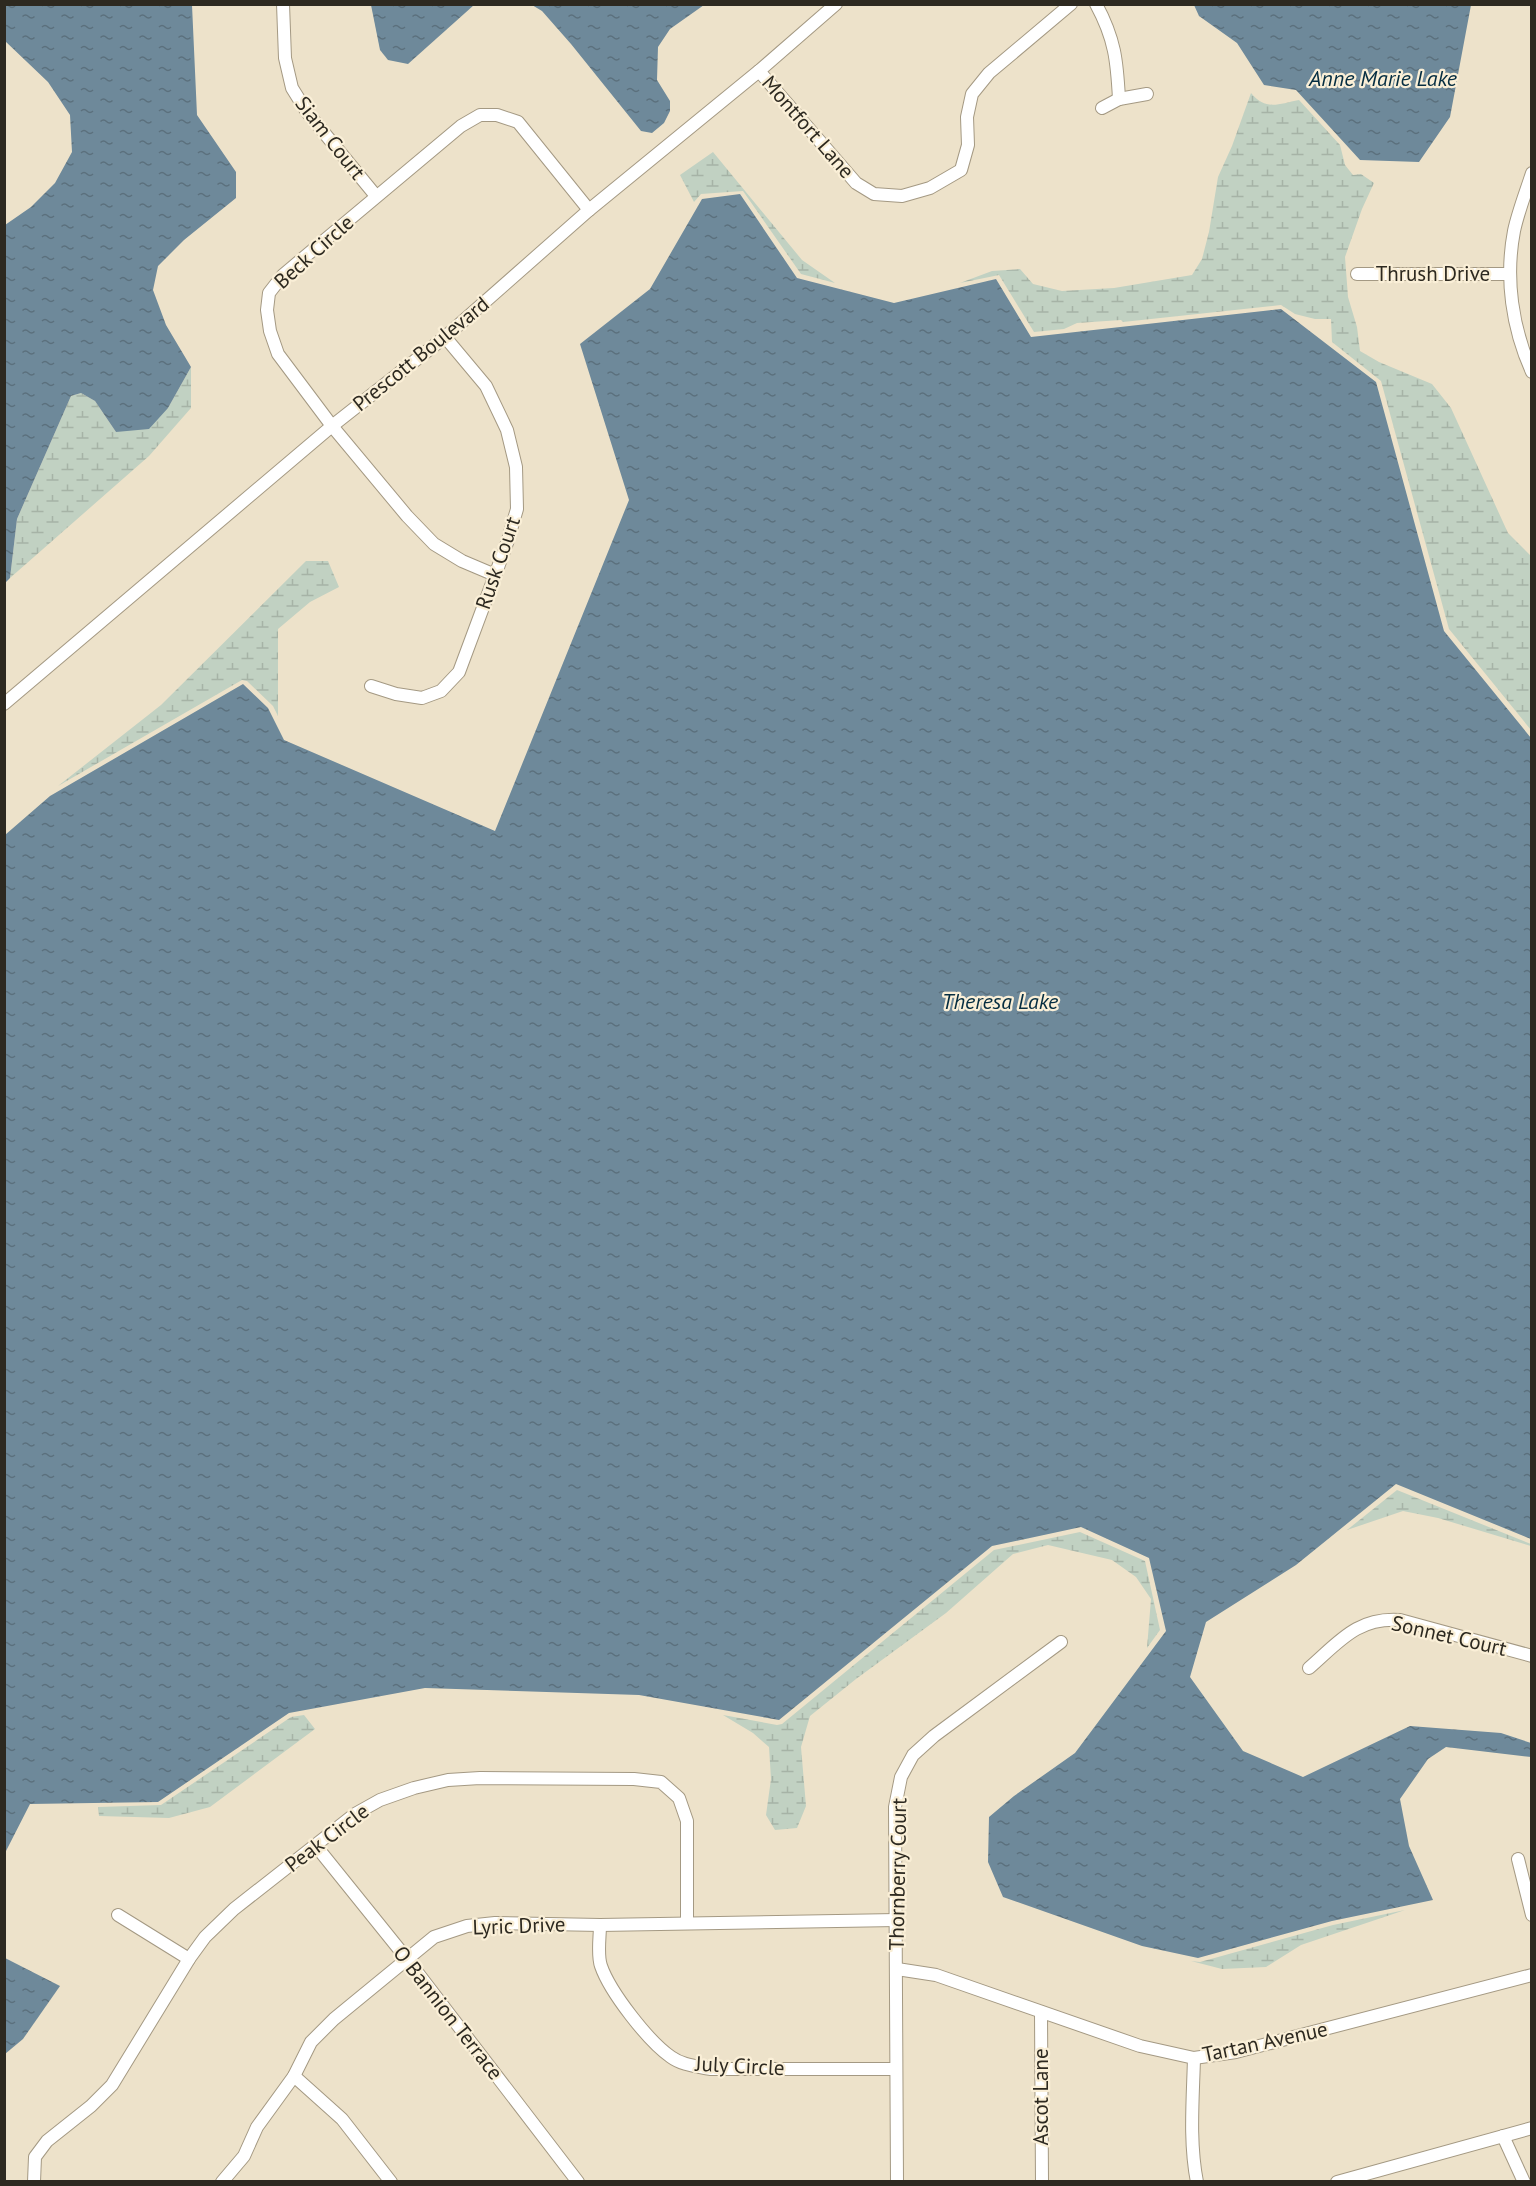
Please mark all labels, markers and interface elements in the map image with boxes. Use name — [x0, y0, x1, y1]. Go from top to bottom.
water label: Anne Marie Lake — [1308, 64, 1458, 92]
street label: Montfort Lane — [756, 70, 860, 184]
street label: Siam Court — [289, 91, 371, 185]
street label: Beck Circle — [268, 209, 359, 295]
street label: Thrush Drive — [1376, 260, 1490, 287]
street label: Prescott Boulevard — [347, 290, 494, 417]
street label: Rusk Court — [469, 513, 526, 613]
water label: Theresa Lake — [942, 987, 1059, 1015]
street label: Sonnet Court — [1389, 1609, 1509, 1662]
street label: Peak Circle — [279, 1797, 374, 1878]
street label: Thornberry Court — [883, 1797, 912, 1951]
street label: Lyric Drive — [472, 1910, 566, 1941]
street label: O Bannion Terrace — [388, 1940, 509, 2085]
street label: Tartan Avenue — [1200, 2015, 1330, 2068]
street label: Ascot Lane — [1027, 2048, 1054, 2146]
street label: July Circle — [694, 2050, 785, 2081]

